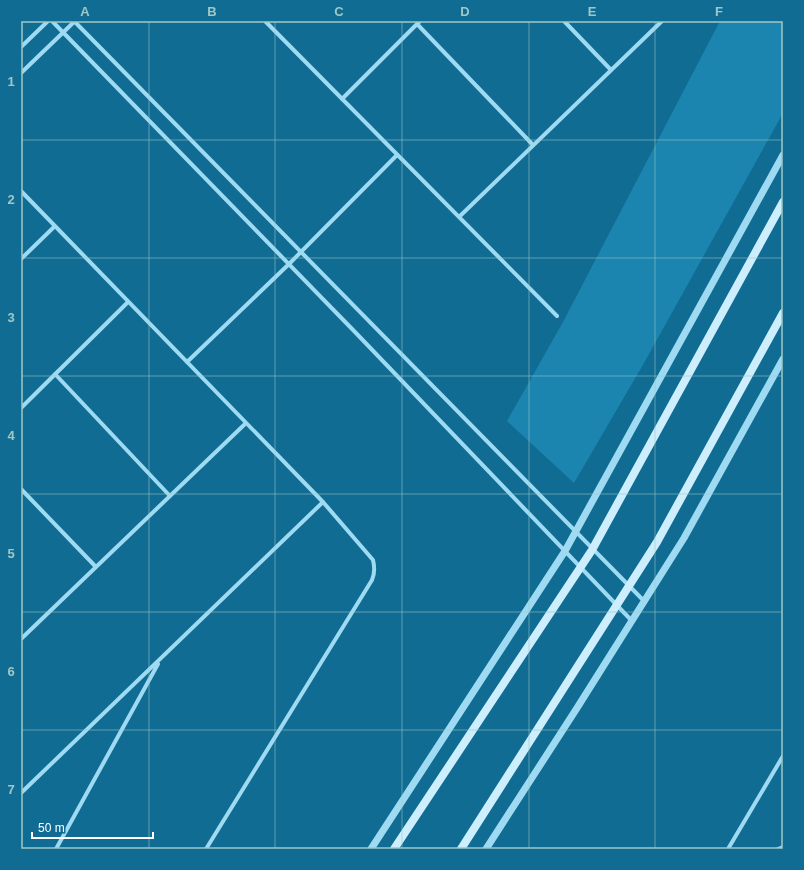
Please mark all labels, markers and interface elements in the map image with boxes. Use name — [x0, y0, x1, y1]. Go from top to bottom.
text: A — [80, 4, 90, 19]
text: B — [207, 4, 217, 19]
text: C — [334, 4, 344, 19]
text: D — [460, 4, 470, 19]
text: E — [588, 4, 597, 19]
text: F — [715, 4, 723, 19]
text: 1 — [7, 74, 15, 89]
text: 2 — [7, 192, 15, 207]
text: 3 — [7, 310, 15, 325]
text: 4 — [7, 428, 15, 443]
text: 5 — [7, 546, 15, 561]
text: 6 — [7, 664, 15, 679]
text: 7 — [7, 782, 15, 797]
scale bar — [32, 814, 153, 840]
text: 50 m — [38, 821, 65, 835]

